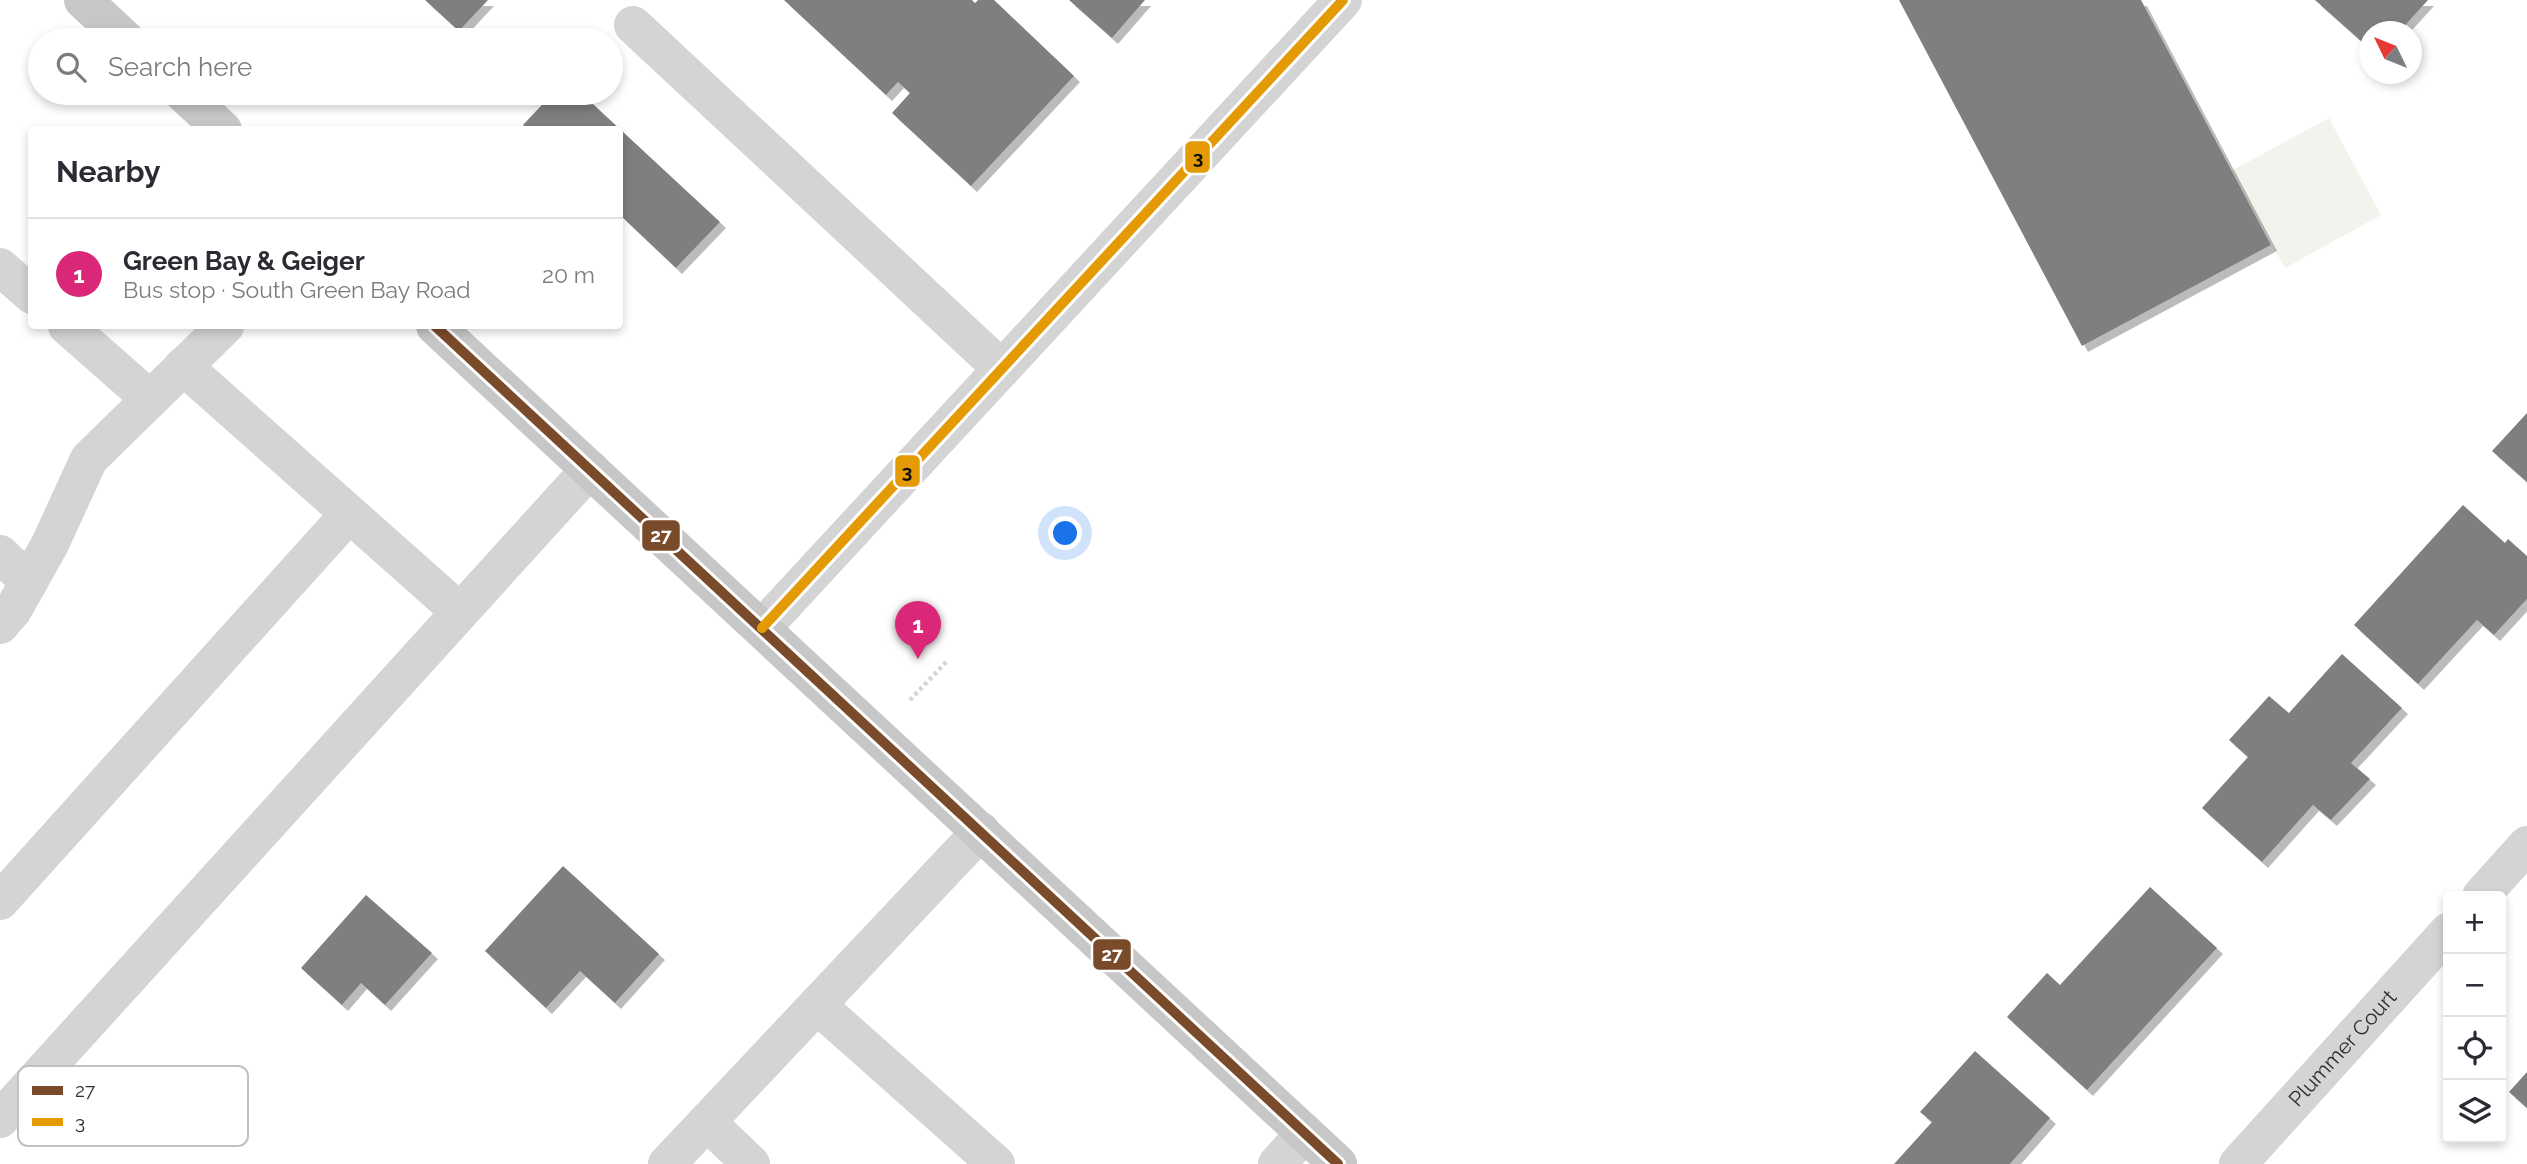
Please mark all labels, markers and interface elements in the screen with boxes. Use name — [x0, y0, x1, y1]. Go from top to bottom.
north arrow — [2359, 21, 2422, 84]
search box — [28, 28, 623, 105]
icon: search — [52, 48, 90, 86]
text: Search here — [108, 52, 252, 82]
line badge: 3 — [1184, 140, 1211, 174]
text: 3 — [1193, 146, 1203, 168]
text: Nearby — [56, 154, 160, 189]
text: Green Bay & Geiger — [123, 246, 365, 276]
text: 1 — [73, 261, 85, 288]
text: 20 m — [542, 261, 595, 288]
text: Bus stop · South Green Bay Road — [123, 276, 471, 303]
line badge: 3 — [894, 454, 921, 488]
text: 3 — [902, 460, 912, 482]
your location — [1048, 516, 1082, 550]
line badge: 27 — [641, 519, 681, 552]
text: 27 — [650, 524, 672, 546]
pin: 1 — [895, 601, 941, 659]
map controls — [2443, 891, 2506, 1143]
button: + — [2443, 891, 2506, 954]
line badge: 27 — [1092, 938, 1132, 971]
text: 27 — [1101, 943, 1123, 965]
button: − — [2443, 954, 2506, 1017]
street label: Plummer Court — [2283, 985, 2401, 1111]
button: locate — [2443, 1017, 2506, 1080]
legend — [18, 1066, 248, 1146]
text: 27 — [75, 1079, 95, 1101]
button: layers — [2443, 1080, 2506, 1143]
text: 3 — [75, 1111, 85, 1133]

